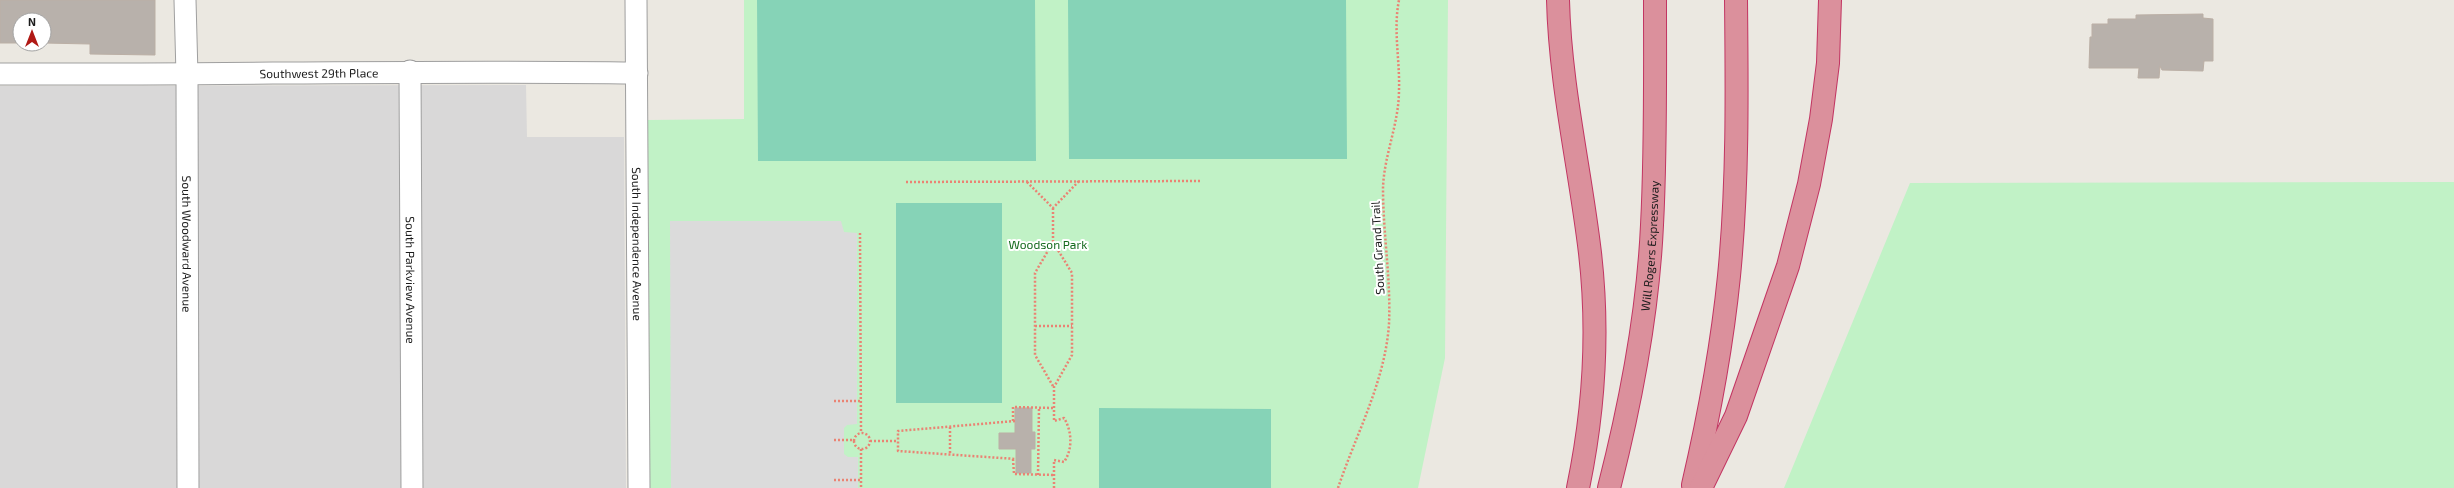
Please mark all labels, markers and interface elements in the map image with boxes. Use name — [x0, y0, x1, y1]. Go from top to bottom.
north arrow — [12, 12, 52, 52]
text: N — [28, 15, 36, 28]
street label: Southwest 29th Place — [259, 65, 379, 80]
street label: South Independence Avenue — [630, 167, 645, 321]
street label: South Woodward Avenue — [180, 175, 195, 312]
street label: Will Rogers Expressway — [1637, 180, 1661, 312]
street label: South Grand Trail — [1368, 200, 1386, 295]
street label: South Parkview Avenue — [404, 216, 418, 344]
park label: Woodson Park — [1009, 237, 1087, 251]

